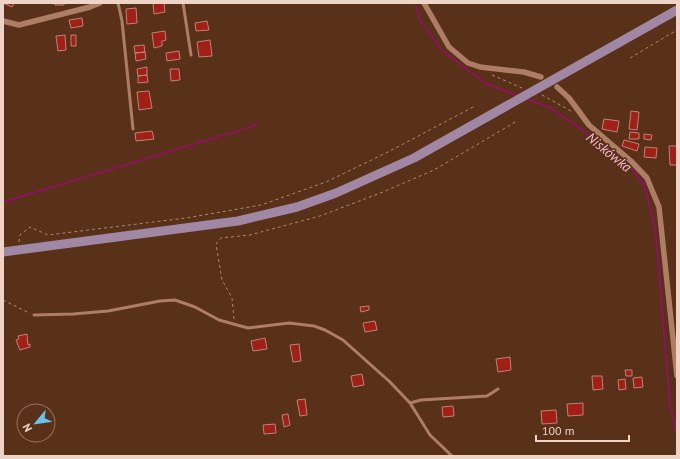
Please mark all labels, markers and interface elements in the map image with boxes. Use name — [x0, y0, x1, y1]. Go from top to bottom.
water label: Niskówka — [583, 128, 636, 176]
north arrow — [16, 403, 56, 443]
scale bar — [536, 417, 629, 443]
text: N — [19, 421, 35, 434]
text: 100 m — [542, 423, 575, 438]

